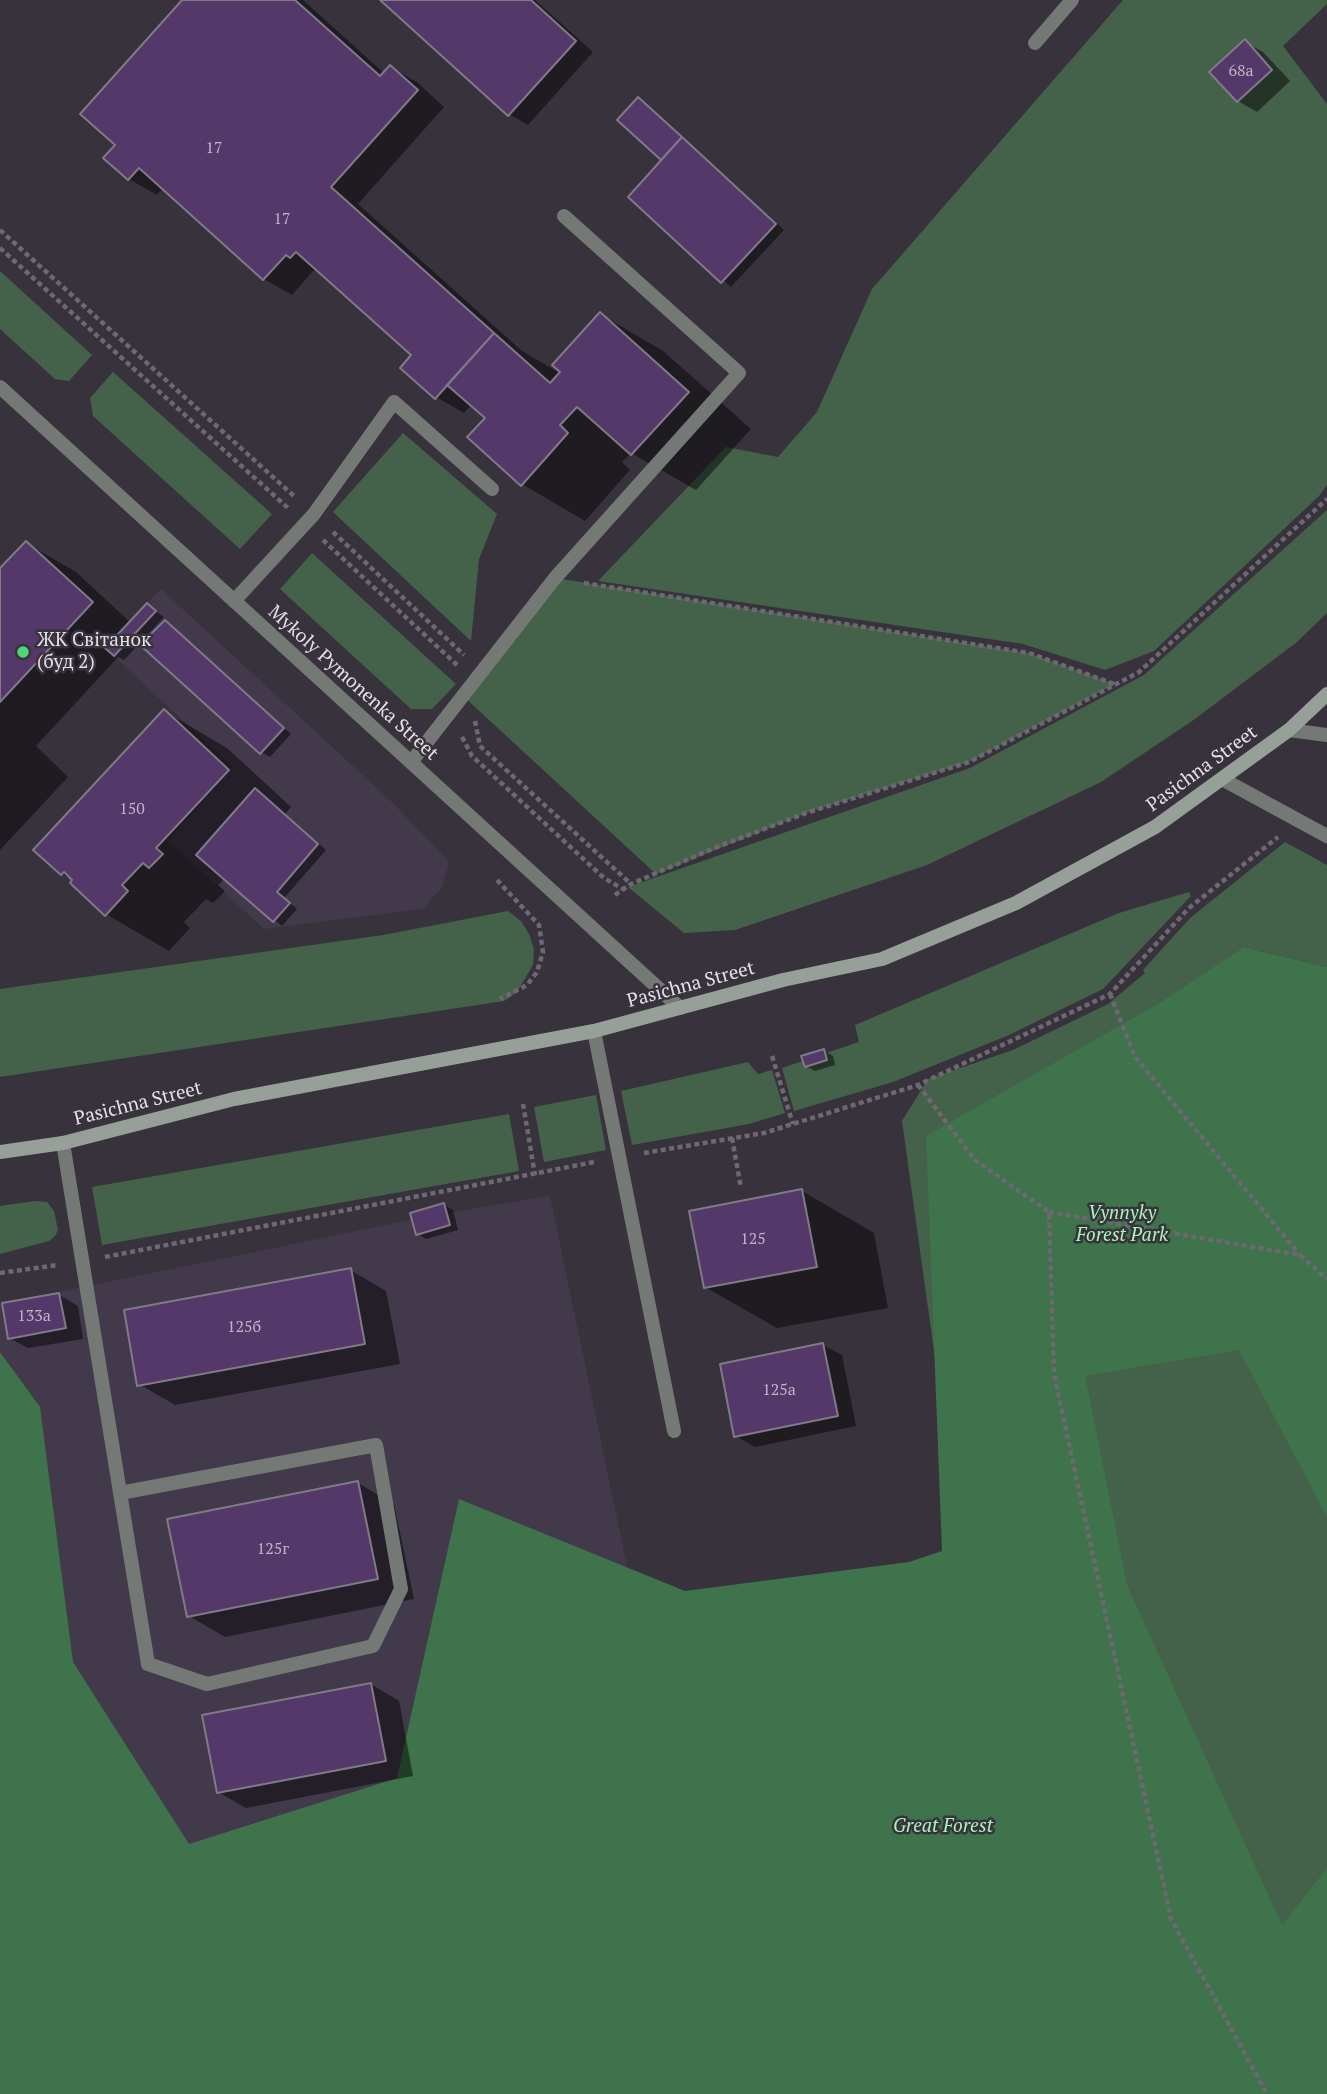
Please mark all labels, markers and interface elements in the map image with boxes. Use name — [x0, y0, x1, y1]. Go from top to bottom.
house number: 68а — [1228, 61, 1254, 81]
house number: 17 — [205, 138, 223, 158]
house number: 17 — [273, 209, 291, 229]
street label: Mykoly Pymonenka Street — [263, 601, 443, 765]
place label: ЖК Світанок (буд 2) — [37, 630, 151, 674]
marker: ЖК Світанок (буд 2) — [15, 644, 31, 660]
street label: Pasichna Street — [1142, 721, 1262, 817]
house number: 150 — [119, 799, 145, 819]
street label: Pasichna Street — [625, 957, 757, 1013]
street label: Pasichna Street — [72, 1077, 204, 1131]
park label: Vynnyky Forest Park — [1076, 1203, 1168, 1247]
house number: 125 — [740, 1229, 766, 1249]
house number: 133а — [17, 1306, 51, 1326]
house number: 125б — [227, 1317, 261, 1337]
house number: 125а — [762, 1380, 796, 1400]
house number: 125г — [257, 1539, 289, 1559]
park label: Great Forest — [893, 1816, 993, 1838]

